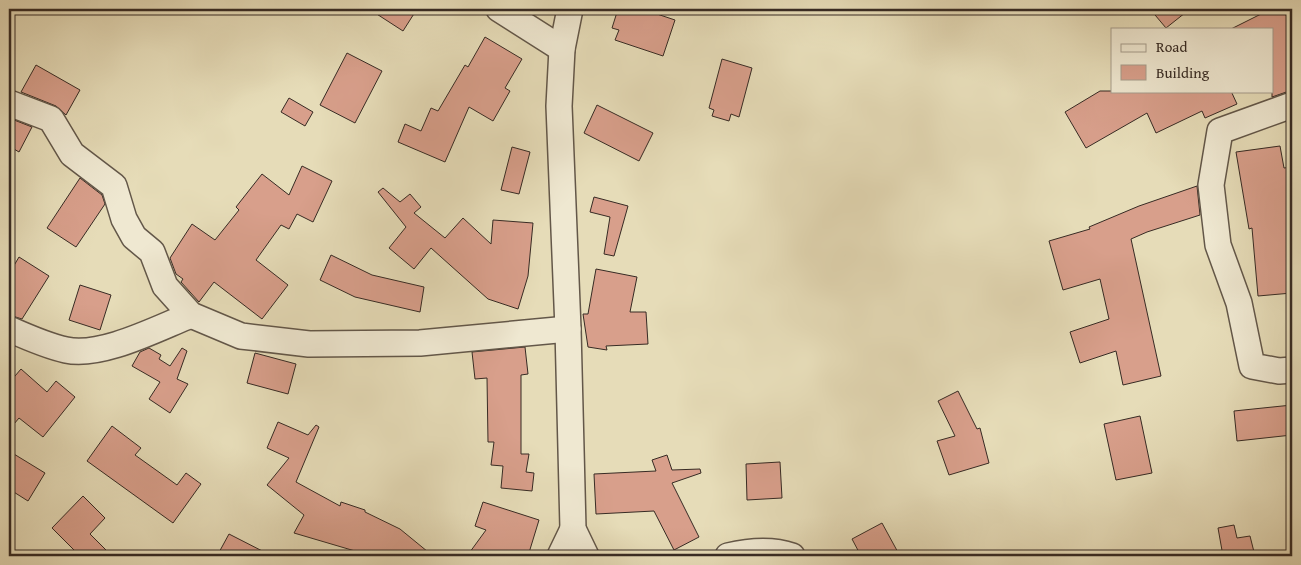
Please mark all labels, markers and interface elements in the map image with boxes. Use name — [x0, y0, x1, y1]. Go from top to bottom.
legend — [1111, 28, 1274, 92]
text: Road — [1156, 36, 1187, 57]
text: Building — [1156, 62, 1210, 83]

